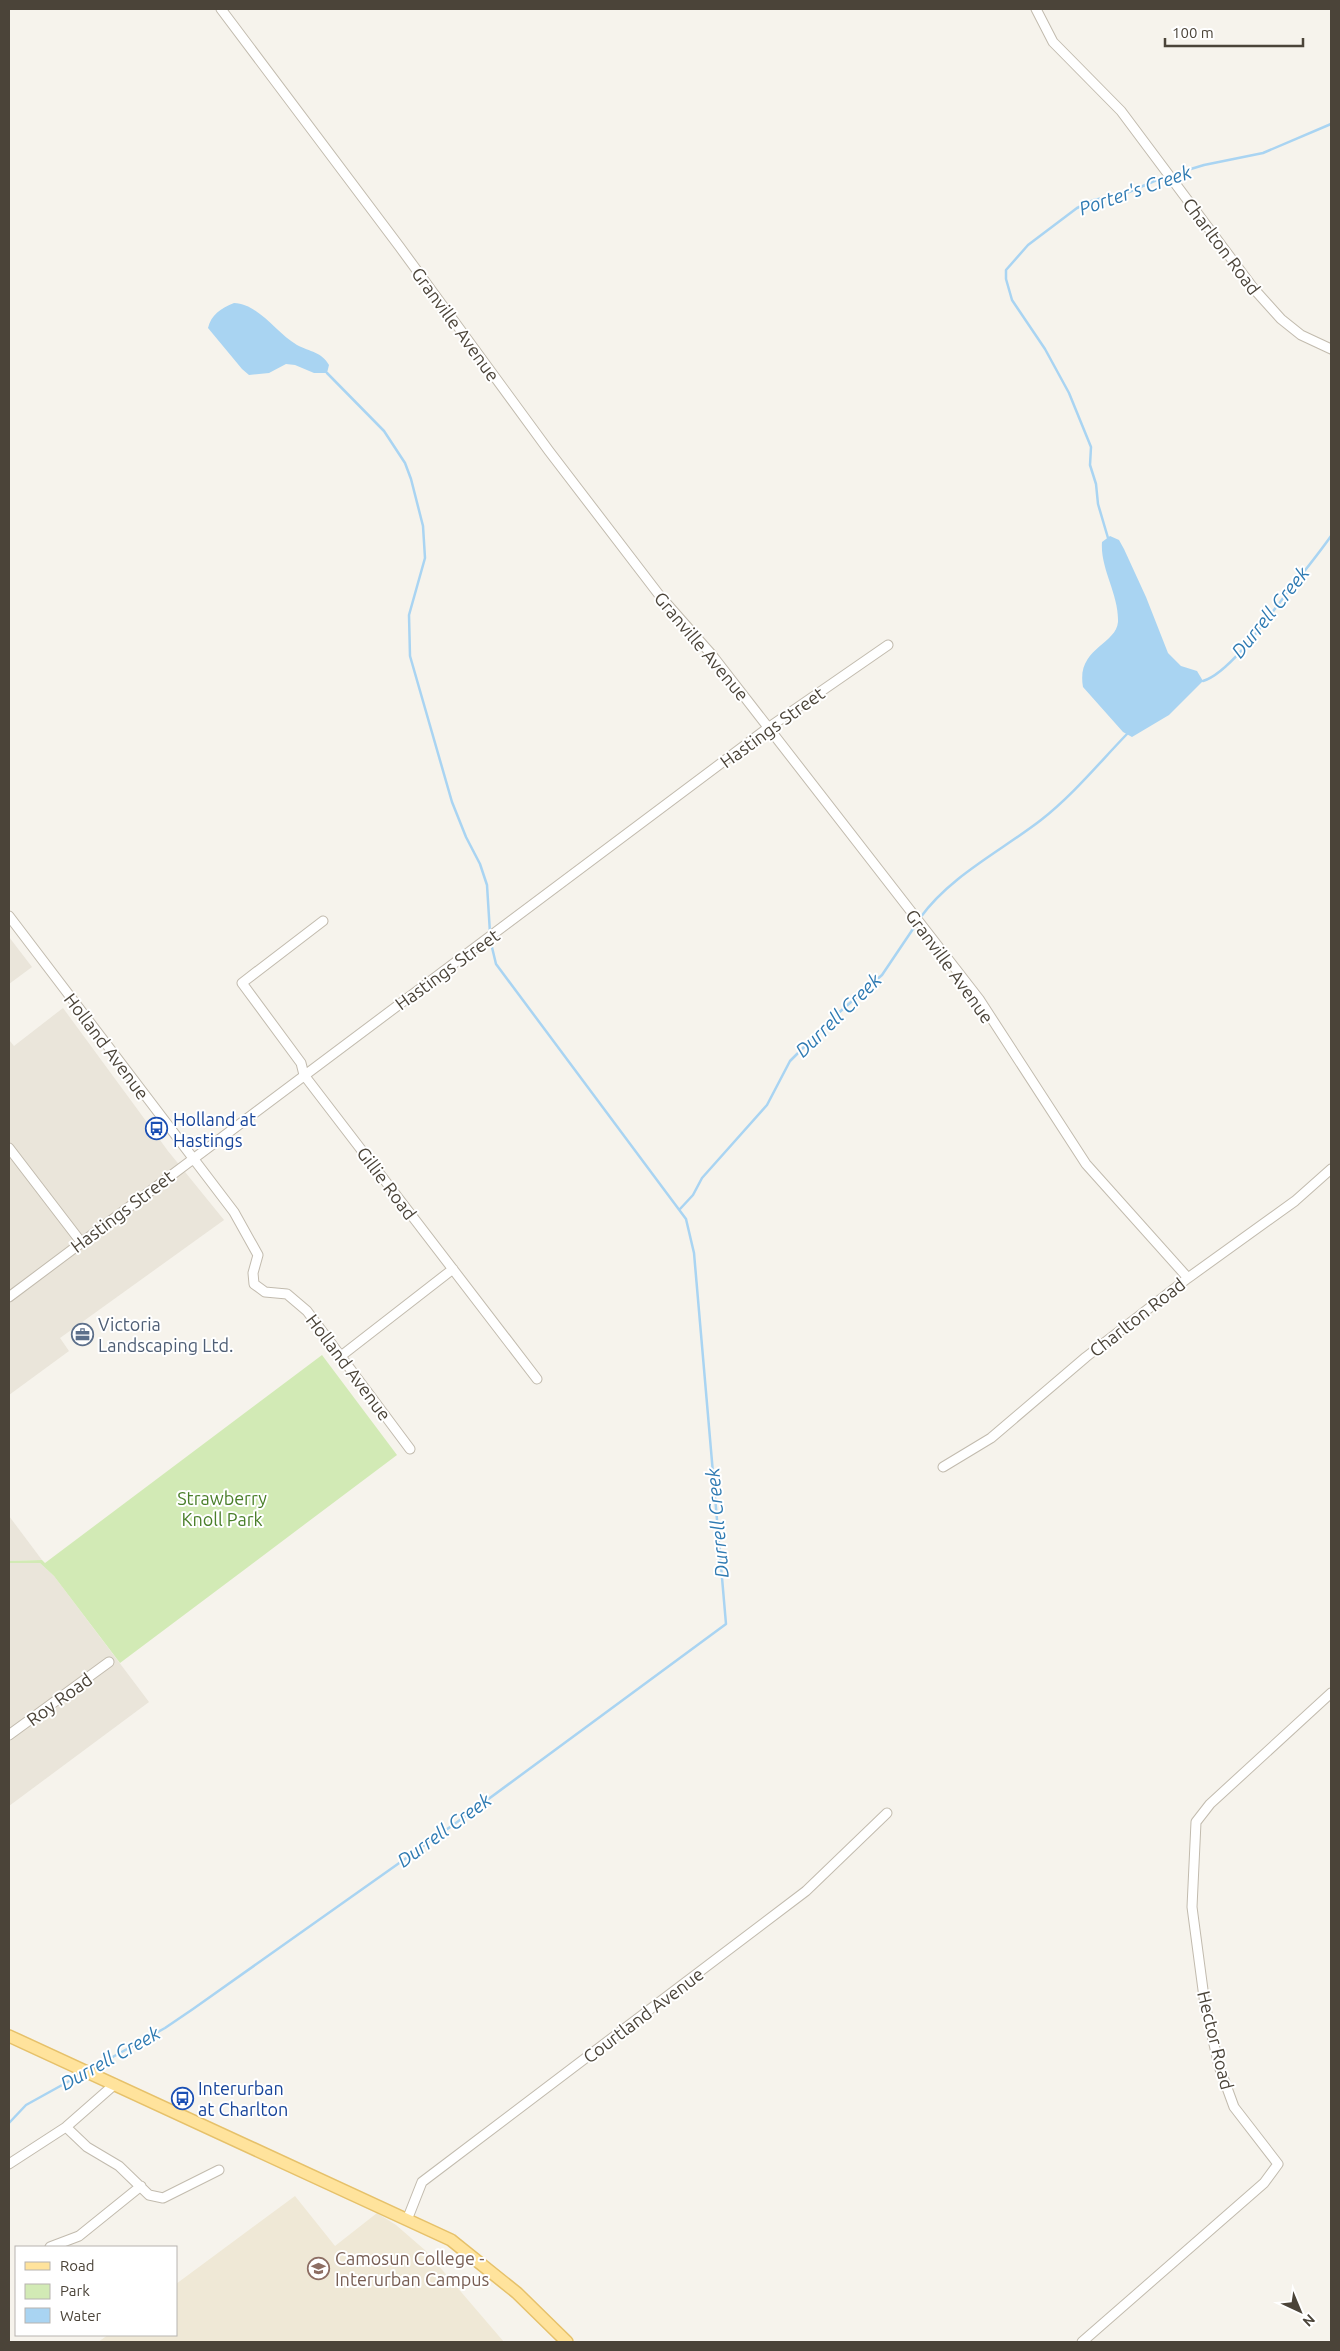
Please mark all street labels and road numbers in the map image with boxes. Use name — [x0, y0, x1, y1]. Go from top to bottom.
street label: Charlton Road — [1179, 194, 1265, 298]
street label: Granville Avenue — [408, 263, 504, 385]
street label: Granville Avenue — [651, 588, 753, 704]
street label: Hastings Street — [716, 682, 828, 772]
street label: Granville Avenue — [902, 905, 998, 1027]
street label: Hastings Street — [391, 924, 503, 1014]
street label: Holland Avenue — [61, 989, 153, 1103]
street label: Gillie Road — [353, 1143, 421, 1223]
street label: Hastings Street — [67, 1166, 177, 1256]
street label: Charlton Road — [1085, 1274, 1189, 1360]
street label: Holland Avenue — [303, 1310, 395, 1424]
street label: Roy Road — [22, 1669, 96, 1729]
street label: Courtland Avenue — [579, 1963, 707, 2067]
street label: Hector Road — [1194, 1989, 1238, 2091]

